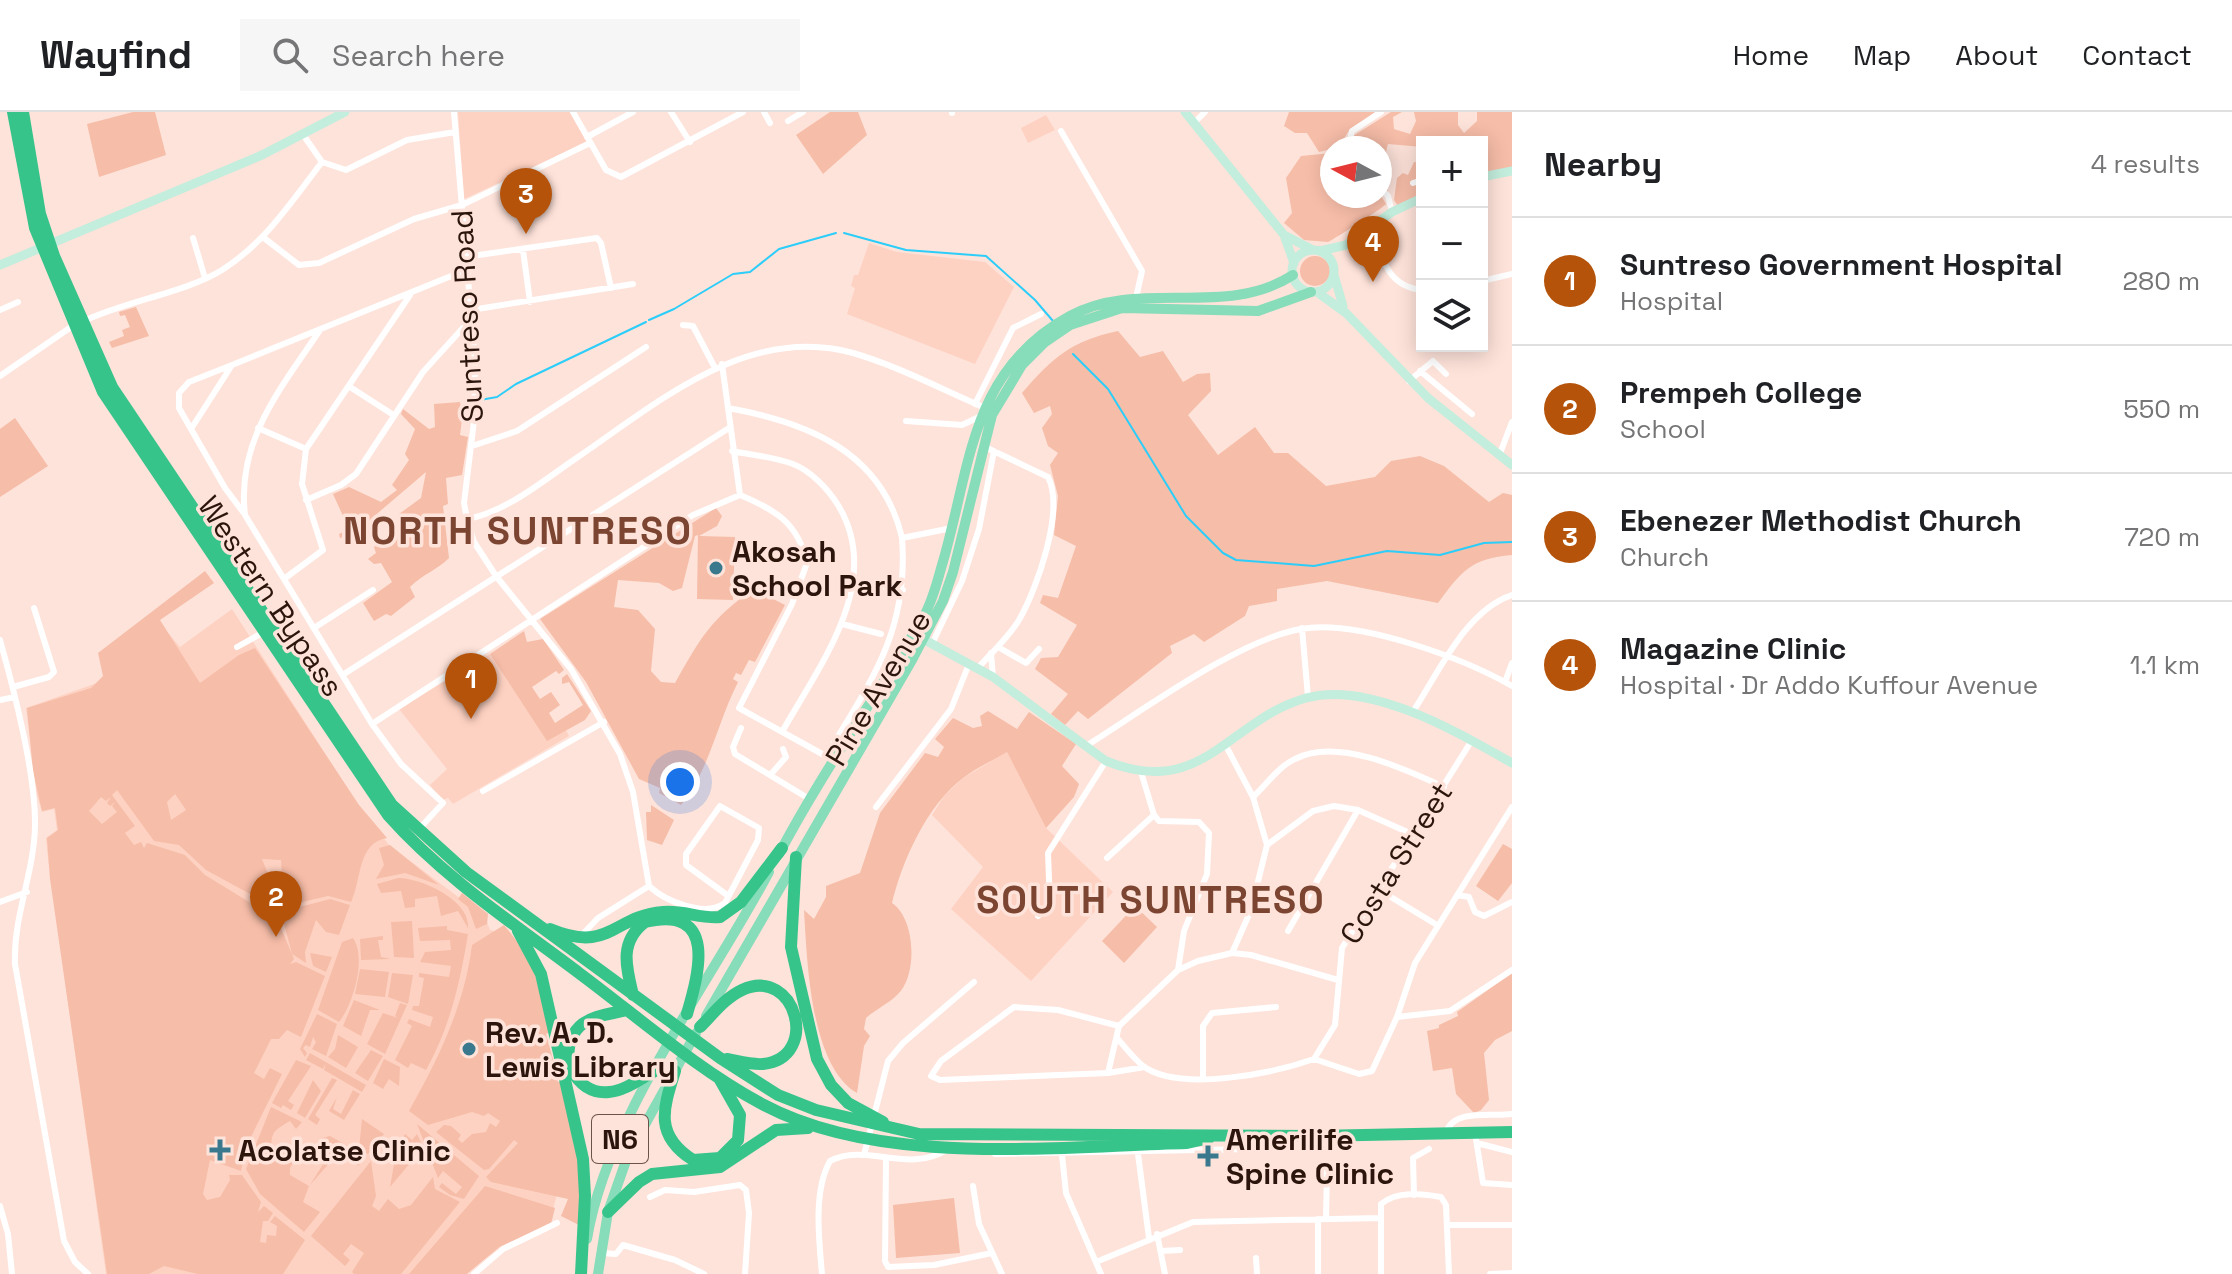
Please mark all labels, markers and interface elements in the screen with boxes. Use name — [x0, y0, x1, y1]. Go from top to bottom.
search box — [240, 19, 800, 91]
text: Wayfind — [40, 31, 192, 79]
icon: search — [268, 33, 312, 77]
text: Search here — [332, 36, 505, 75]
text: Home — [1733, 37, 1809, 73]
text: Map — [1853, 37, 1911, 73]
text: About — [1955, 37, 2038, 73]
text: Contact — [2082, 37, 2192, 73]
north arrow — [1320, 136, 1392, 208]
map controls — [1416, 136, 1488, 352]
button: + — [1416, 136, 1488, 208]
text: Nearby — [1544, 143, 1662, 186]
text: 4 results — [2091, 147, 2200, 181]
pin: 3 — [500, 168, 552, 234]
button: − — [1416, 208, 1488, 280]
street label: Suntreso Road — [442, 209, 492, 423]
pin: 4 — [1347, 216, 1399, 282]
text: Suntreso Government Hospital — [1620, 245, 2062, 284]
text: 1 — [1564, 264, 1576, 298]
text: 280 m — [2122, 264, 2200, 298]
button: layers — [1416, 280, 1488, 352]
text: Hospital — [1620, 284, 1723, 318]
text: Prempeh College — [1620, 373, 1862, 412]
text: 2 — [1562, 392, 1578, 426]
text: 550 m — [2123, 392, 2200, 426]
text: School — [1620, 412, 1706, 446]
street label: Western Bypass — [189, 488, 353, 704]
text: Ebenezer Methodist Church — [1620, 501, 2022, 540]
district label: NORTH SUNTRESO — [343, 507, 693, 555]
text: 3 — [1562, 520, 1578, 554]
text: 720 m — [2124, 520, 2200, 554]
place label: Akosah School Park — [732, 532, 903, 605]
text: Church — [1620, 540, 1709, 574]
marker: Akosah School Park — [707, 559, 725, 577]
street label: Pine Avenue — [816, 603, 940, 773]
text: Magazine Clinic — [1620, 629, 1846, 668]
text: 4 — [1562, 648, 1578, 682]
text: 1.1 km — [2130, 648, 2200, 682]
pin: 1 — [445, 653, 497, 719]
text: Hospital · Dr Addo Kuffour Avenue — [1620, 668, 2038, 702]
your location — [660, 762, 700, 802]
street label: Costa Street — [1331, 775, 1461, 951]
pin: 2 — [250, 871, 302, 937]
district label: SOUTH SUNTRESO — [976, 876, 1326, 924]
place label: Rev. A. D. Lewis Library — [485, 1013, 676, 1086]
marker: Rev. A. D. Lewis Library — [460, 1040, 478, 1058]
road number: N6 — [592, 1115, 648, 1163]
place label: Amerilife Spine Clinic — [1226, 1120, 1394, 1193]
place label: Acolatse Clinic — [238, 1131, 451, 1170]
marker: Acolatse Clinic — [209, 1139, 231, 1161]
marker: Amerilife Spine Clinic — [1197, 1145, 1219, 1167]

